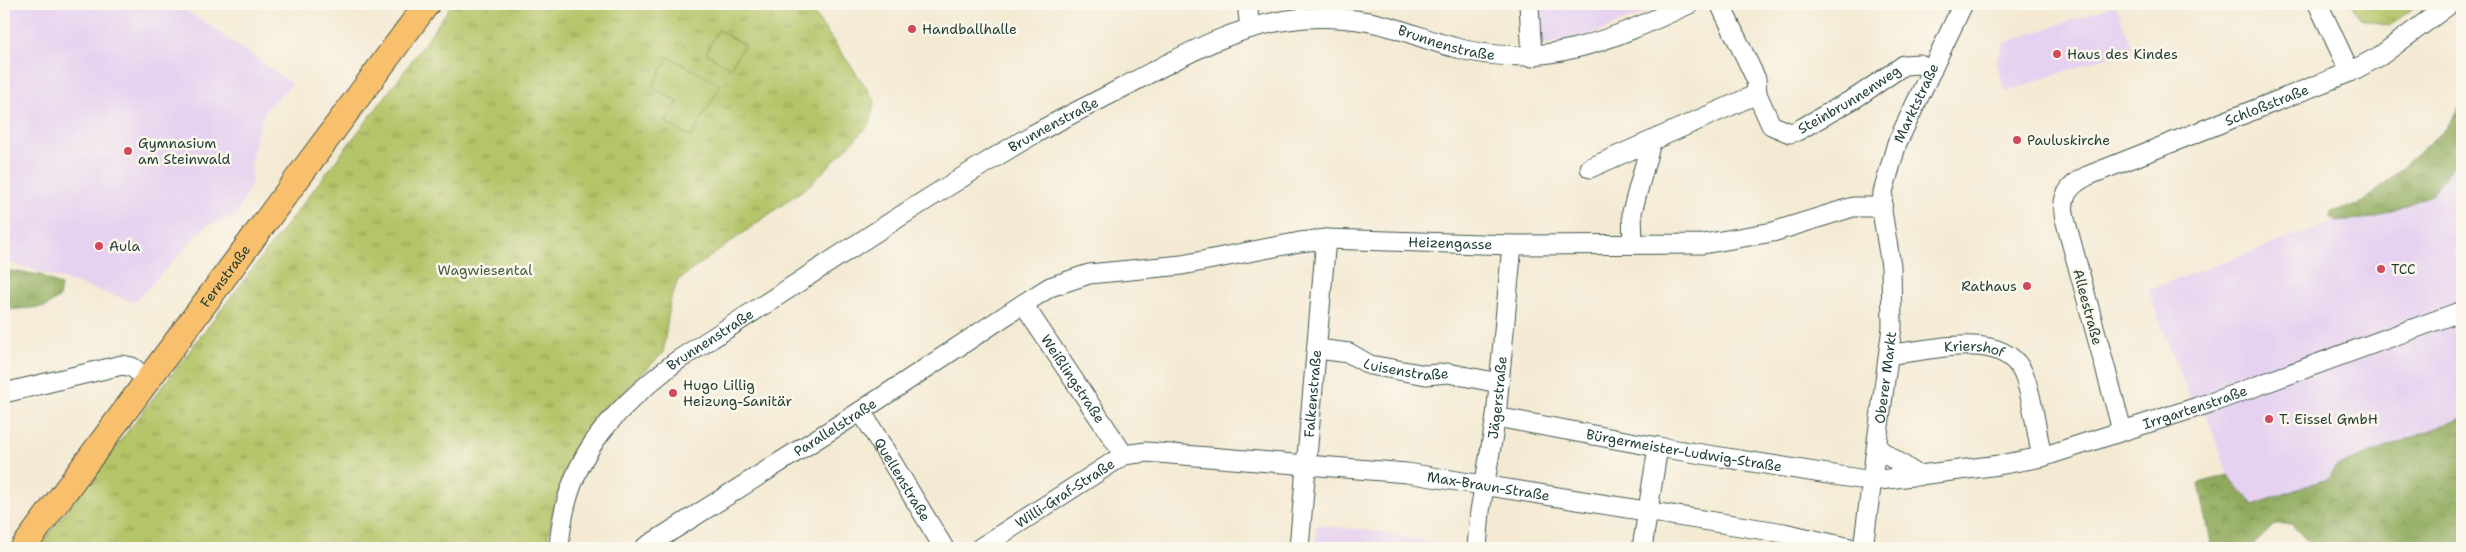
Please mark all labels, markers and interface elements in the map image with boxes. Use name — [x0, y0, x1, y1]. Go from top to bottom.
place label: Handballhalle — [922, 20, 1017, 38]
street label: Brunnenstraße — [1396, 21, 1496, 64]
marker: Handballhalle — [906, 23, 918, 35]
place label: Haus des Kindes — [2067, 45, 2178, 63]
marker: Haus des Kindes — [2051, 48, 2063, 60]
street label: Marktstraße — [1889, 60, 1943, 146]
street label: Steinbrunnenweg — [1794, 61, 1904, 138]
street label: Schloßstraße — [2222, 80, 2311, 130]
street label: Brunnenstraße — [1005, 93, 1101, 156]
place label: Pauluskirche — [2027, 131, 2110, 149]
place label: Gymnasium am Steinwald — [138, 134, 230, 168]
marker: Pauluskirche — [2011, 134, 2023, 146]
marker: Gymnasium am Steinwald — [122, 145, 134, 157]
street label: Heizengasse — [1408, 233, 1493, 253]
place label: Aula — [109, 237, 140, 255]
marker: Aula — [93, 240, 105, 252]
street label: Fernstraße — [196, 241, 254, 311]
place label: TCC — [2391, 260, 2416, 278]
park label: Wagwiesental — [438, 261, 533, 279]
marker: TCC — [2375, 263, 2387, 275]
street label: Alleestraße — [2069, 267, 2107, 347]
place label: Rathaus — [1961, 277, 2017, 295]
marker: Rathaus — [2021, 280, 2033, 292]
street label: Brunnenstraße — [663, 305, 757, 375]
street label: Oberer Markt — [1870, 330, 1900, 425]
street label: Weißlingstraße — [1037, 331, 1109, 427]
street label: Kriershof — [1943, 337, 2009, 361]
street label: Falkenstraße — [1300, 349, 1325, 438]
street label: Luisenstraße — [1360, 354, 1449, 384]
street label: Jägerstraße — [1483, 355, 1511, 440]
place label: Hugo Lillig Heizung-Sanitär — [683, 376, 792, 410]
street label: Irrgartenstraße — [2141, 381, 2250, 433]
marker: Hugo Lillig Heizung-Sanitär — [667, 387, 679, 399]
street label: Parallelstraße — [790, 394, 880, 460]
place label: T. Eissel GmbH — [2279, 410, 2378, 428]
marker: T. Eissel GmbH — [2263, 413, 2275, 425]
street label: Bürgermeister-Ludwig-Straße — [1585, 425, 1783, 476]
street label: Quellenstraße — [870, 434, 935, 525]
street label: Willi-Graf-Straße — [1012, 454, 1118, 532]
street label: Max-Braun-Straße — [1426, 467, 1551, 505]

